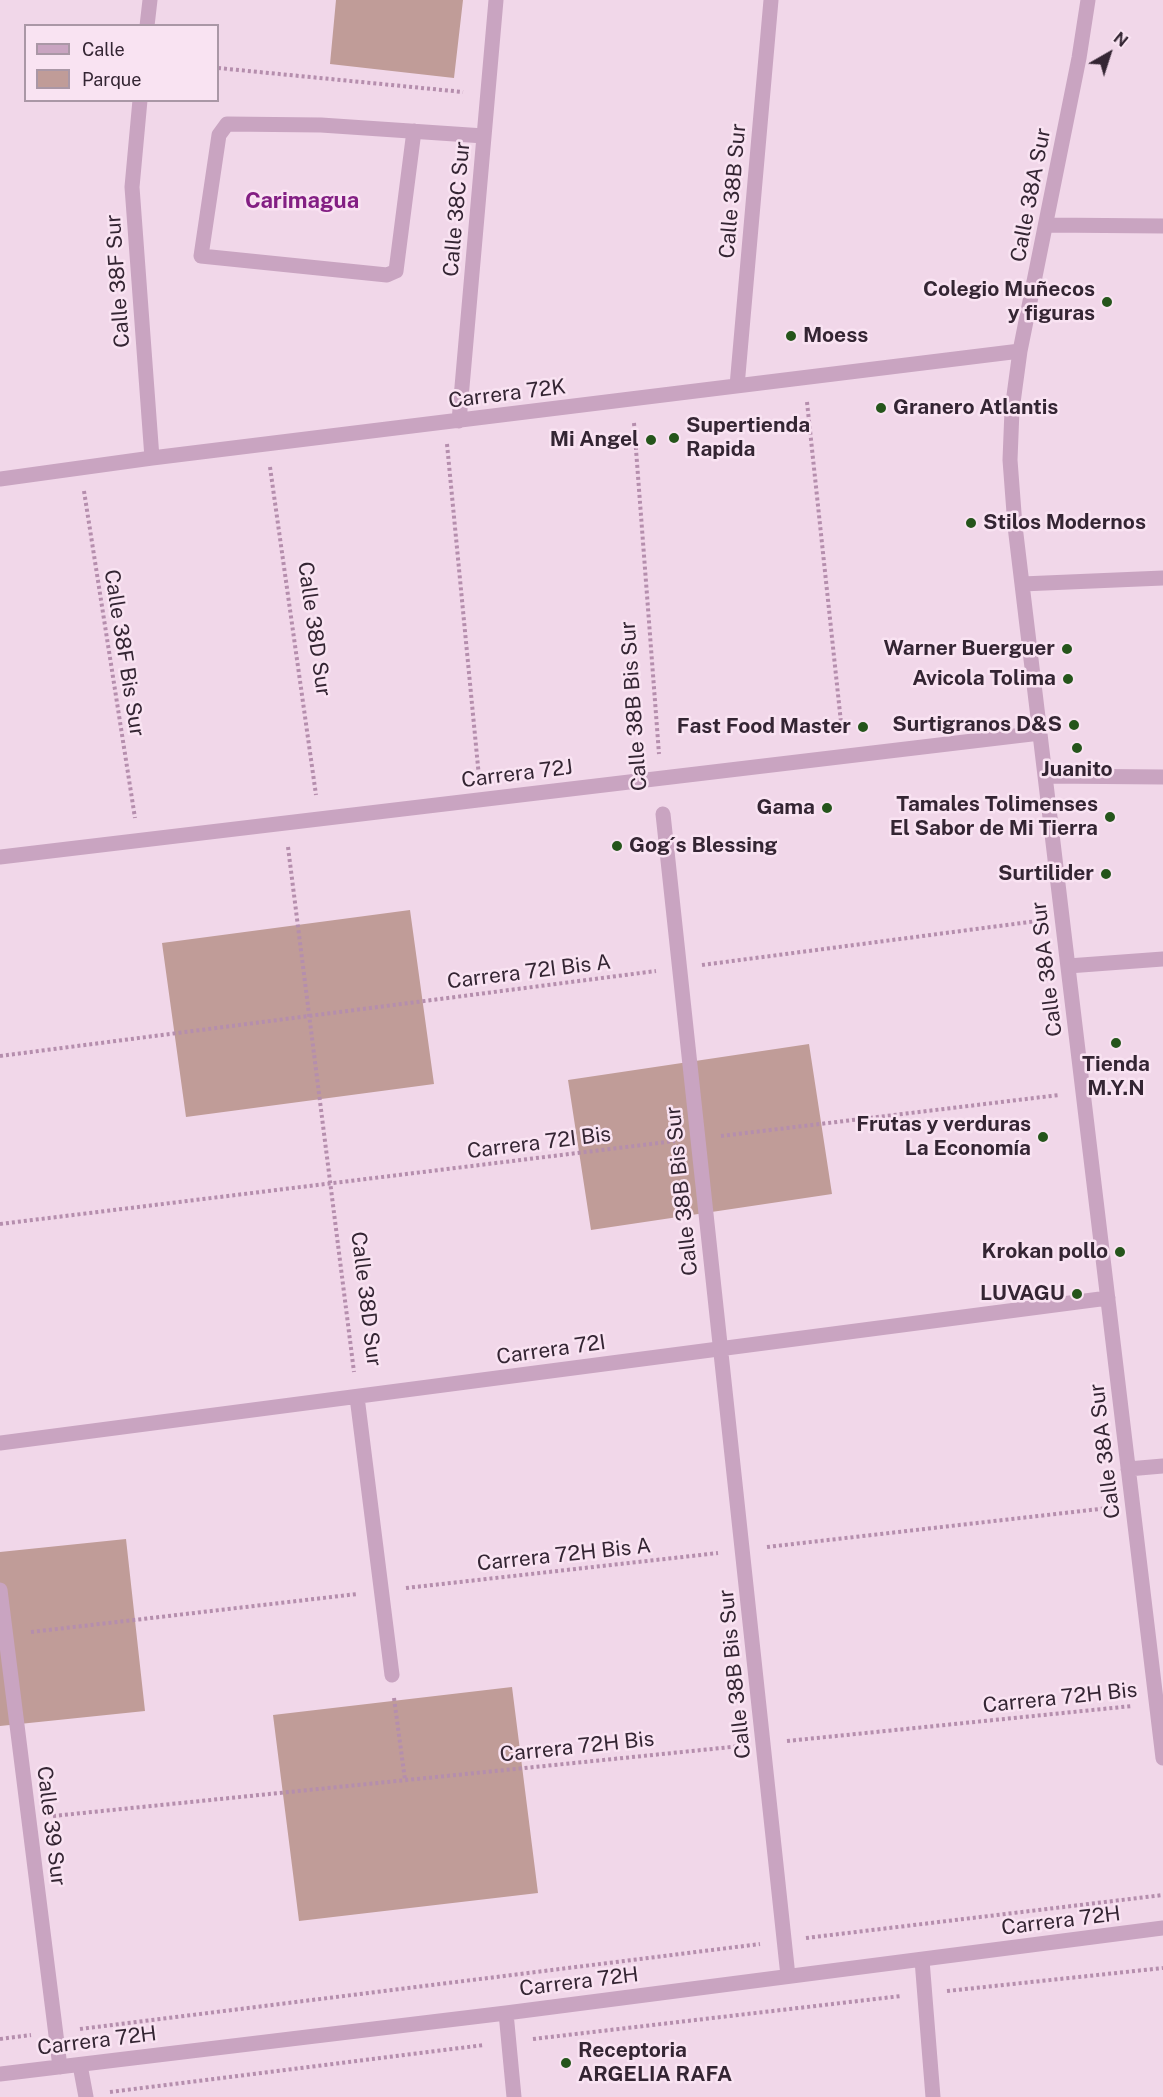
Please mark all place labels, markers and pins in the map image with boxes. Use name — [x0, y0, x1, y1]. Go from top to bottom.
place label: Colegio Muñecos y figuras — [923, 277, 1095, 327]
marker: Colegio Muñecos y figuras — [1100, 295, 1114, 309]
place label: Moess — [803, 323, 868, 349]
marker: Moess — [784, 329, 798, 343]
place label: Granero Atlantis — [893, 395, 1058, 421]
marker: Granero Atlantis — [874, 401, 888, 415]
place label: Supertienda Rapida — [686, 413, 810, 463]
place label: Mi Angel — [550, 427, 639, 453]
marker: Supertienda Rapida — [667, 431, 681, 445]
marker: Mi Angel — [644, 433, 658, 447]
place label: Stilos Modernos — [983, 510, 1146, 536]
marker: Stilos Modernos — [964, 516, 978, 530]
place label: Warner Buerguer — [884, 636, 1055, 662]
marker: Warner Buerguer — [1060, 642, 1074, 656]
place label: Avicola Tolima — [912, 666, 1056, 692]
marker: Avicola Tolima — [1061, 672, 1075, 686]
place label: Surtigranos D&S — [892, 712, 1062, 738]
place label: Fast Food Master — [677, 714, 851, 740]
marker: Surtigranos D&S — [1067, 718, 1081, 732]
marker: Fast Food Master — [856, 720, 870, 734]
marker: Juanito — [1070, 741, 1084, 755]
place label: Juanito — [1041, 757, 1113, 783]
place label: Tamales Tolimenses El Sabor de Mi Tierra — [890, 792, 1098, 842]
place label: Gama — [757, 795, 815, 821]
marker: Gama — [820, 801, 834, 815]
marker: Tamales Tolimenses El Sabor de Mi Tierra — [1103, 810, 1117, 824]
place label: Gog´s Blessing — [629, 833, 778, 859]
marker: Gog´s Blessing — [610, 839, 624, 853]
place label: Surtilider — [998, 861, 1094, 887]
marker: Surtilider — [1099, 867, 1113, 881]
marker: Tienda M.Y.N — [1109, 1036, 1123, 1050]
place label: Tienda M.Y.N — [1082, 1052, 1150, 1102]
place label: Frutas y verduras La Economía — [856, 1112, 1031, 1162]
marker: Frutas y verduras La Economía — [1036, 1130, 1050, 1144]
place label: Krokan pollo — [982, 1239, 1108, 1265]
marker: Krokan pollo — [1113, 1245, 1127, 1259]
place label: LUVAGU — [980, 1281, 1065, 1307]
marker: LUVAGU — [1070, 1287, 1084, 1301]
place label: Receptoria ARGELIA RAFA — [578, 2038, 732, 2088]
marker: Receptoria ARGELIA RAFA — [559, 2056, 573, 2070]

